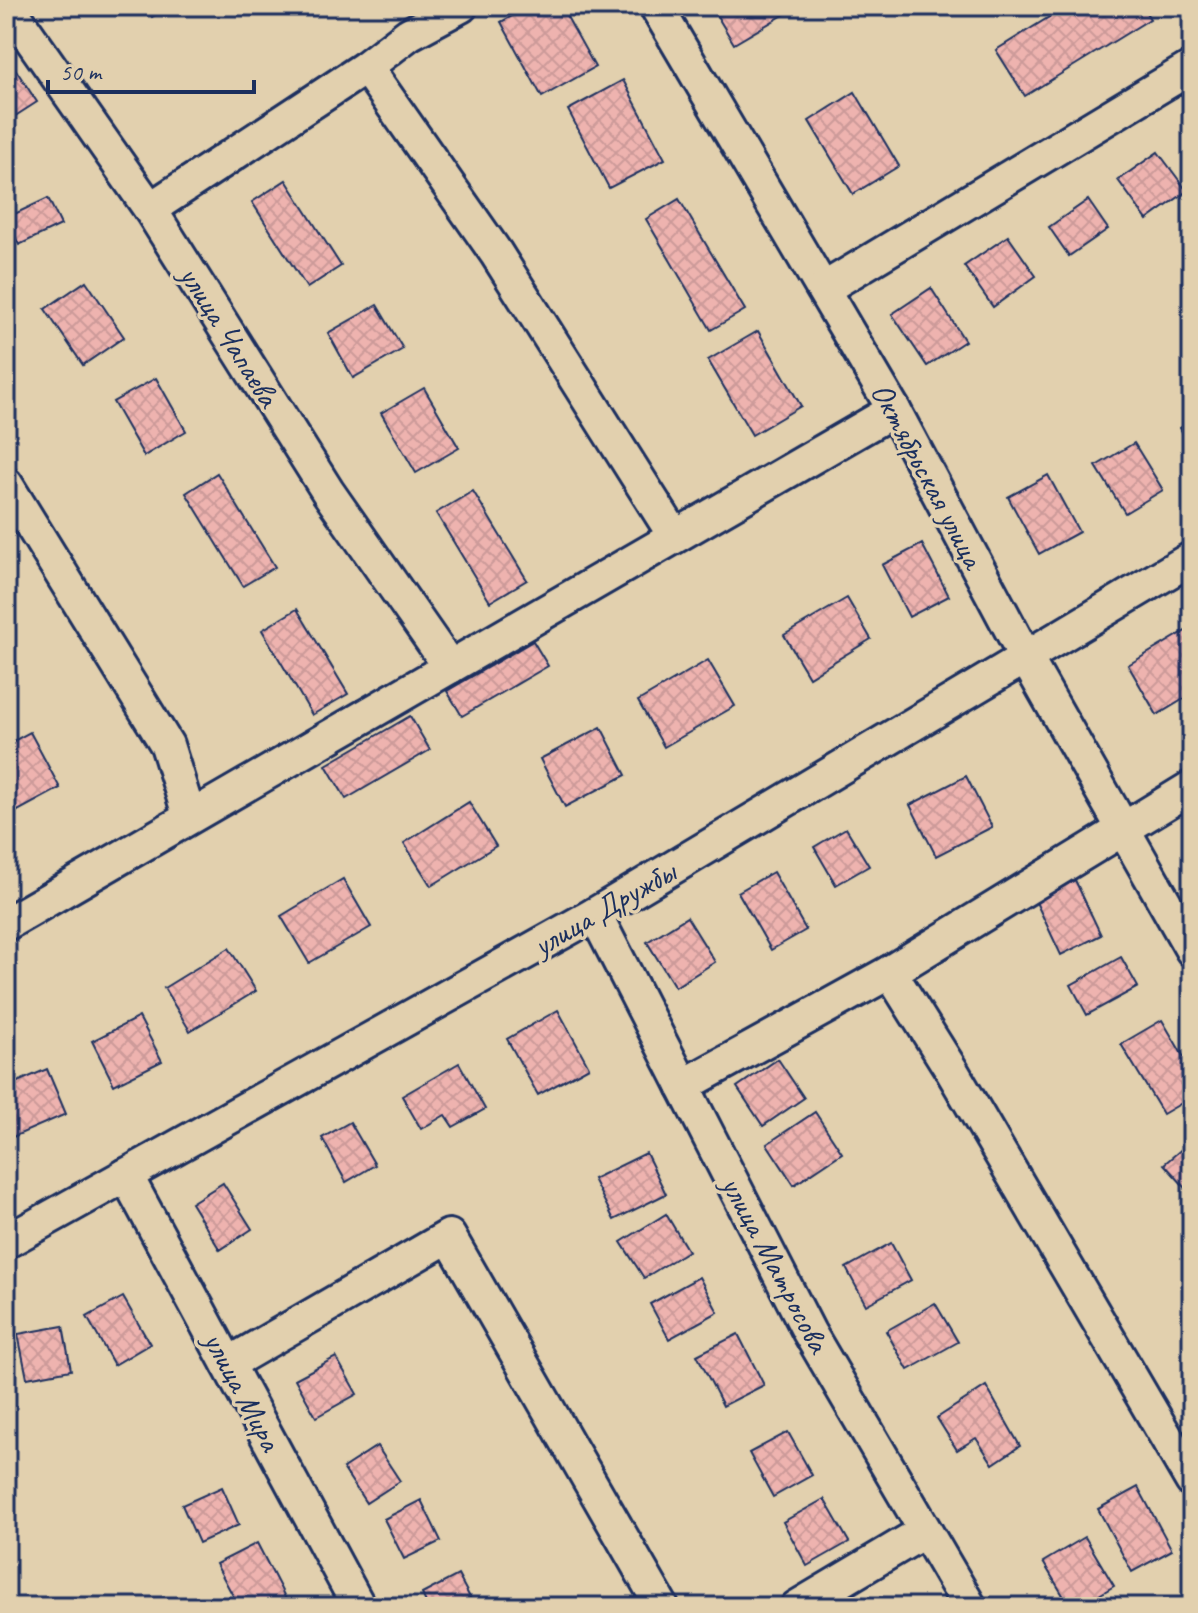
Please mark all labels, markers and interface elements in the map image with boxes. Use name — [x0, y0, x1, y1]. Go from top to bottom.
scale bar — [48, 44, 254, 94]
text: 50 m — [60, 57, 103, 87]
street label: улица Чапаева — [169, 256, 290, 416]
street label: Октябрьская улица — [861, 375, 995, 578]
street label: улица Дружбы — [524, 850, 685, 967]
street label: улица Матросова — [711, 1167, 840, 1361]
street label: улица Мира — [193, 1323, 292, 1460]

